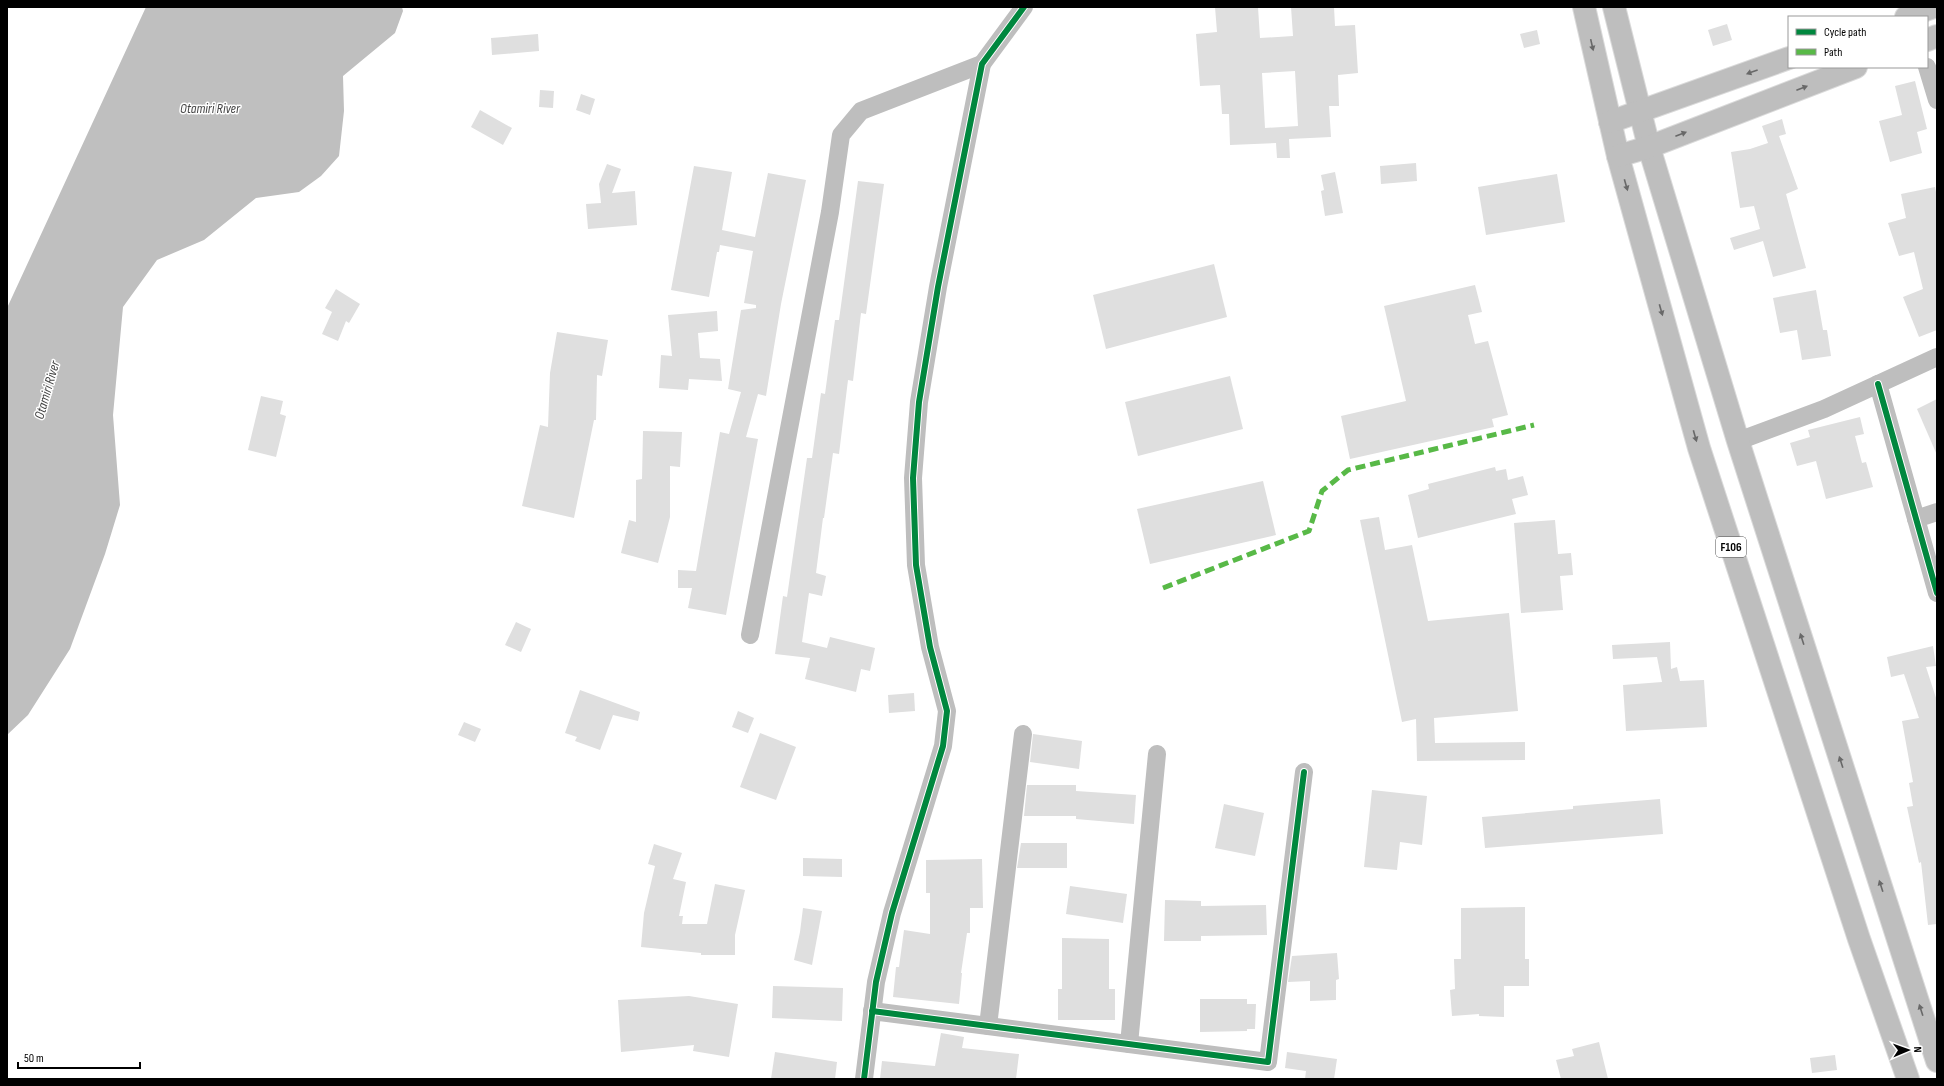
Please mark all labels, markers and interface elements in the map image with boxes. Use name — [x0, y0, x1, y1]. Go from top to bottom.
legend — [1788, 16, 1928, 68]
text: Cycle path — [1824, 25, 1866, 40]
one-way arrow — [1590, 39, 1596, 51]
text: Path — [1824, 45, 1842, 60]
one-way arrow — [1746, 69, 1758, 75]
one-way arrow — [1797, 84, 1809, 90]
water label: Otamiri River — [180, 100, 241, 117]
one-way arrow — [1675, 131, 1687, 137]
one-way arrow — [1623, 179, 1629, 191]
one-way arrow — [1658, 304, 1664, 317]
water label: Otamiri River — [31, 358, 64, 421]
one-way arrow — [1692, 430, 1698, 442]
road number: F106 — [1716, 537, 1746, 557]
one-way arrow — [1799, 632, 1805, 644]
one-way arrow — [1838, 756, 1844, 768]
one-way arrow — [1878, 880, 1884, 892]
one-way arrow — [1918, 1004, 1924, 1016]
north arrow — [1888, 1030, 1928, 1070]
scale bar — [18, 1044, 140, 1070]
text: N — [1911, 1047, 1924, 1053]
text: 50 m — [24, 1051, 44, 1066]

